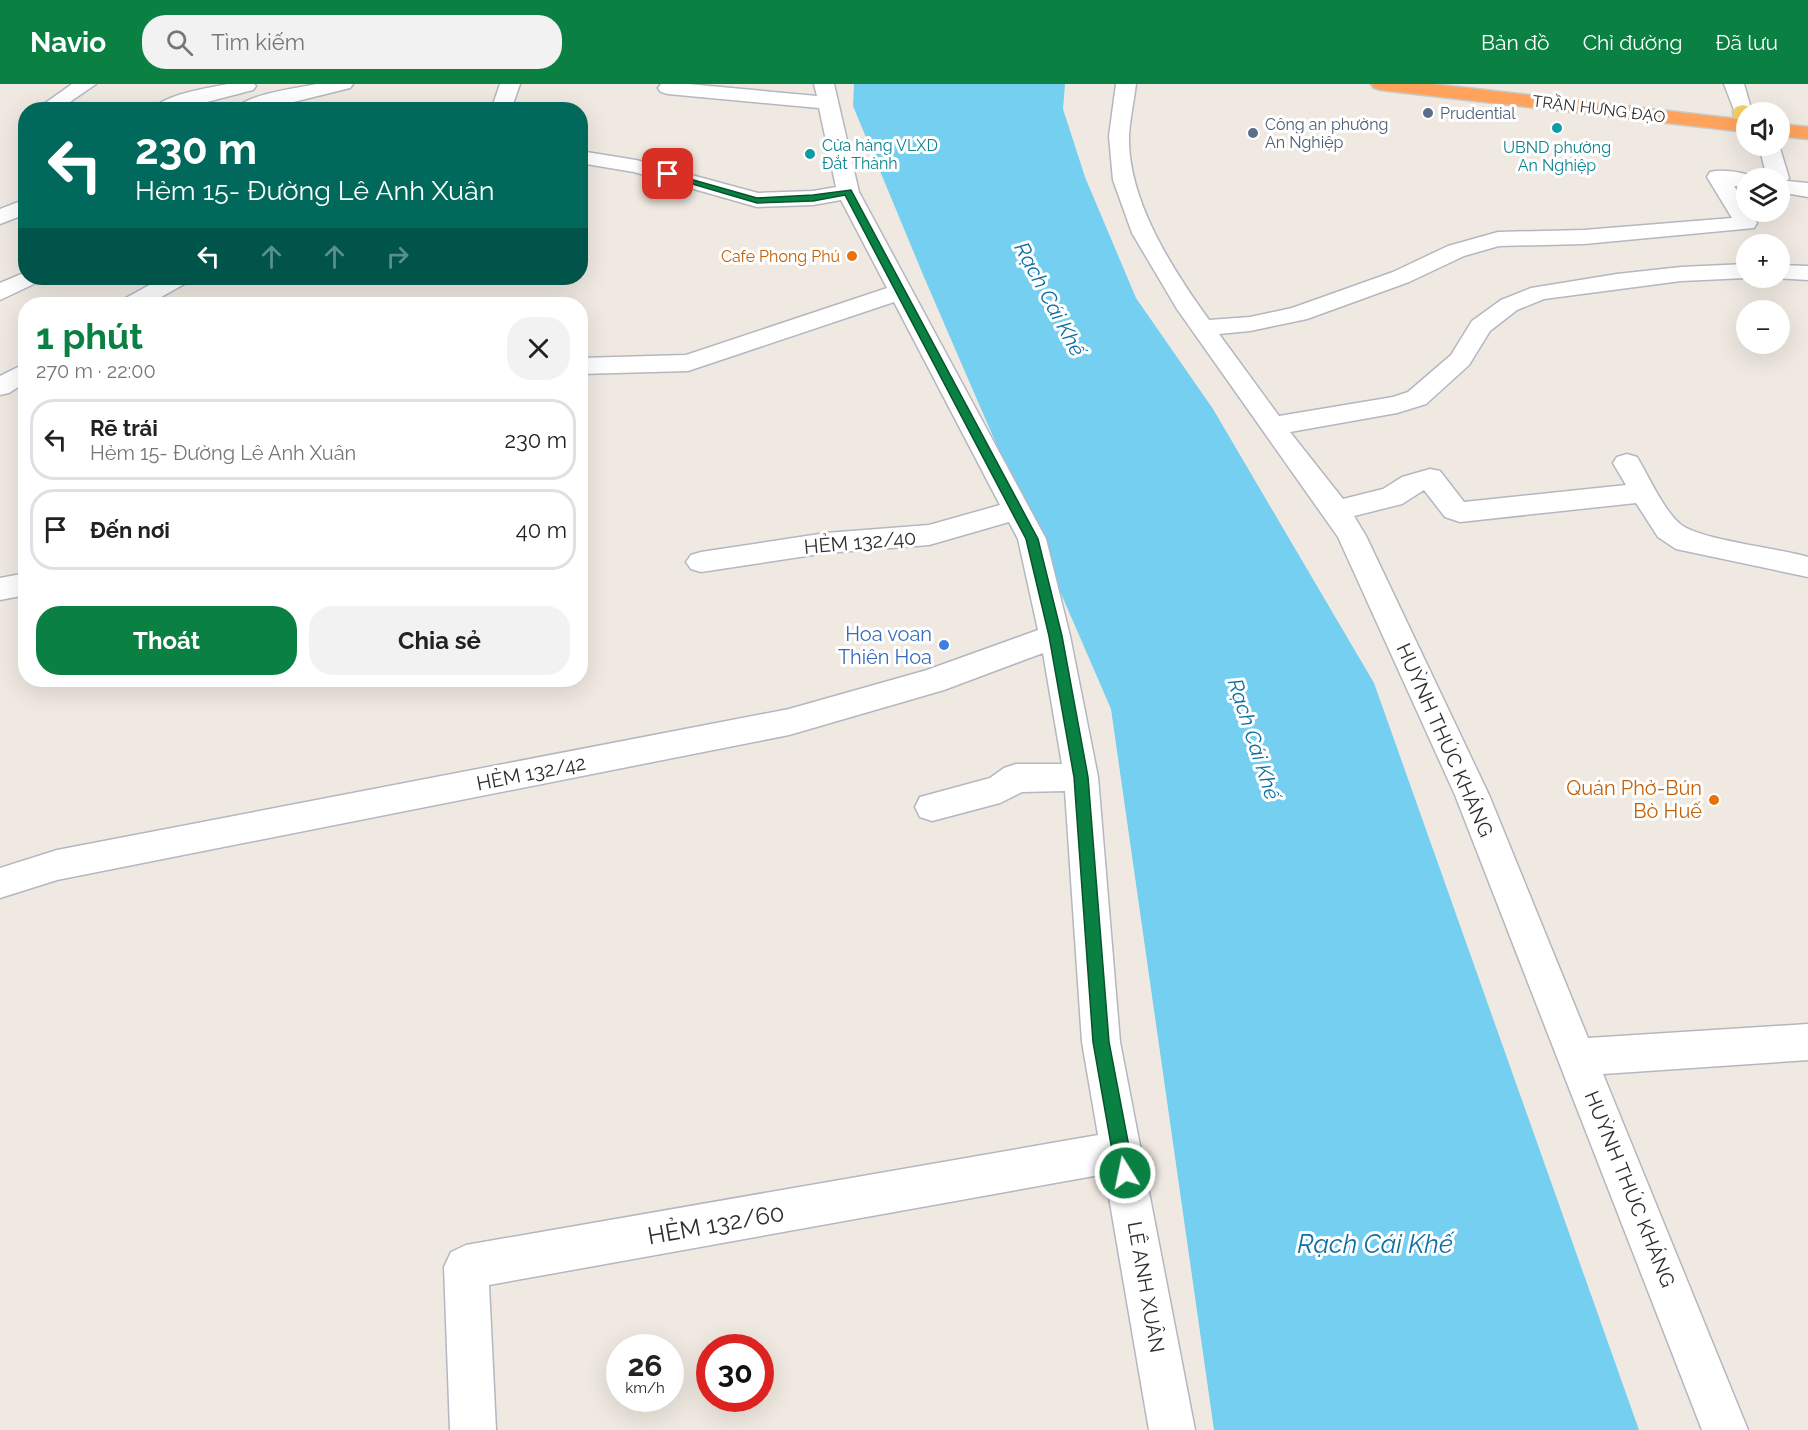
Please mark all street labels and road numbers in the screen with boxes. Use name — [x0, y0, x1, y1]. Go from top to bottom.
street label: TRẦN HƯNG ĐẠO — [1532, 89, 1667, 127]
street label: HẺM 132/40 — [803, 524, 917, 559]
street label: HUỲNH THÚC KHÁNG — [1391, 639, 1499, 841]
street label: HẺM 132/42 — [474, 750, 588, 795]
street label: HUỲNH THÚC KHÁNG — [1580, 1087, 1680, 1291]
street label: HẺM 132/60 — [645, 1198, 787, 1250]
street label: LÊ ANH XUÂN — [1123, 1219, 1169, 1355]

